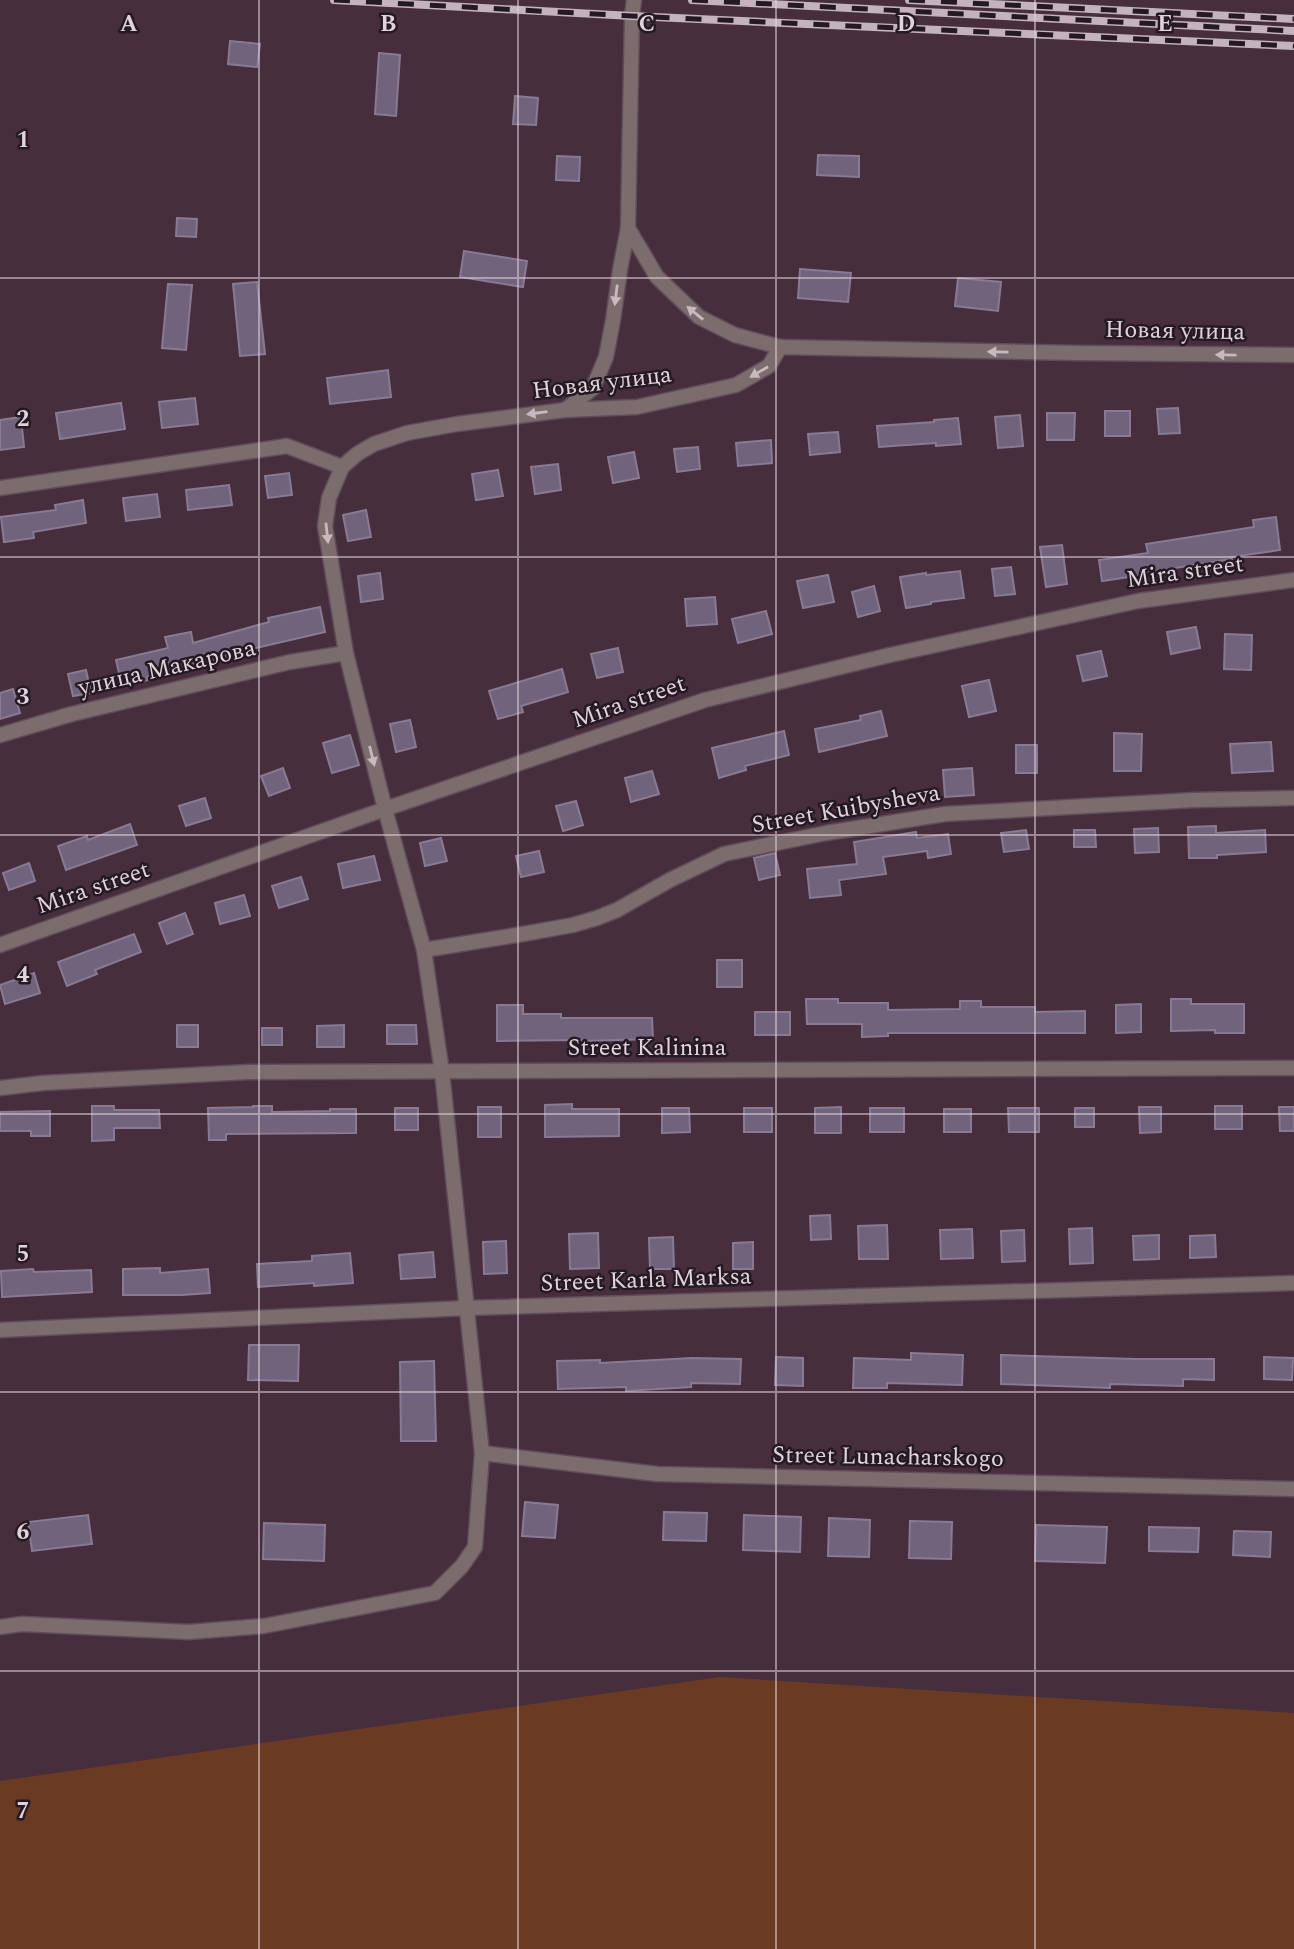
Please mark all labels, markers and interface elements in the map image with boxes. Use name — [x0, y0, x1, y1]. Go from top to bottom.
text: A — [120, 7, 138, 42]
text: B — [380, 7, 396, 42]
text: C — [639, 7, 655, 42]
text: D — [897, 7, 915, 42]
text: E — [1157, 7, 1173, 42]
text: 1 — [17, 123, 29, 158]
one-way arrow — [611, 284, 622, 306]
one-way arrow — [687, 305, 705, 320]
street label: Новая улица — [1105, 312, 1246, 350]
one-way arrow — [987, 346, 1009, 357]
one-way arrow — [1215, 349, 1237, 360]
street label: Новая улица — [530, 357, 674, 409]
one-way arrow — [749, 366, 768, 378]
text: 2 — [17, 402, 30, 437]
one-way arrow — [526, 408, 548, 419]
one-way arrow — [322, 522, 333, 544]
street label: Mira street — [1124, 546, 1246, 598]
street label: улица Макарова — [74, 630, 260, 706]
street label: Mira street — [567, 666, 691, 738]
text: 3 — [17, 680, 30, 715]
one-way arrow — [366, 745, 377, 767]
street label: Street Kuibysheva — [749, 775, 943, 843]
street label: Mira street — [31, 852, 155, 924]
text: 4 — [17, 958, 30, 993]
street label: Street Kalinina — [568, 1030, 727, 1066]
text: 5 — [17, 1237, 29, 1272]
street label: Street Karla Marksa — [540, 1258, 752, 1302]
street label: Street Lunacharskogo — [772, 1437, 1004, 1477]
text: 6 — [17, 1515, 30, 1550]
text: 7 — [17, 1794, 29, 1829]

